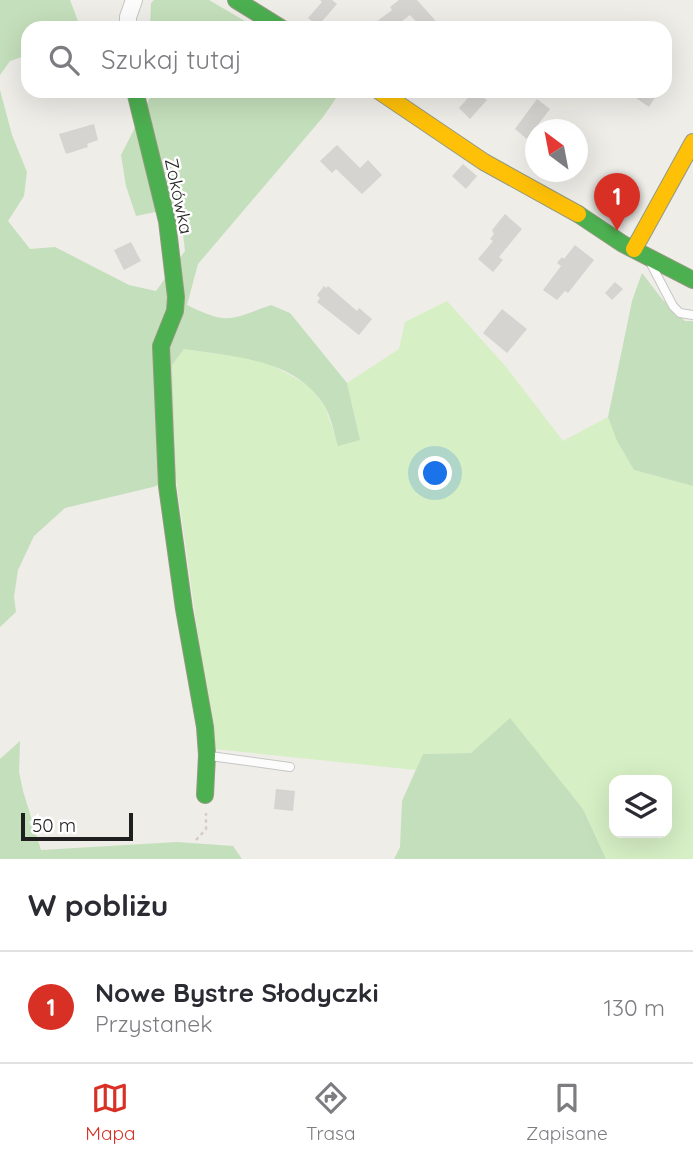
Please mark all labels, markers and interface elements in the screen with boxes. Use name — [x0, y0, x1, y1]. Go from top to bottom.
search box — [21, 21, 672, 98]
icon: search — [45, 41, 83, 79]
text: Szukaj tutaj — [101, 43, 242, 76]
north arrow — [525, 119, 588, 182]
street label: Zokówka — [160, 156, 198, 236]
pin: 1 — [594, 173, 640, 231]
your location — [418, 456, 452, 490]
map controls — [609, 775, 672, 838]
button: layers — [609, 775, 672, 838]
scale bar — [21, 810, 133, 842]
text: 50 m — [32, 813, 76, 837]
text: W pobliżu — [28, 886, 168, 924]
text: Nowe Bystre Słodyczki — [95, 976, 379, 1009]
text: 1 — [47, 993, 55, 1022]
text: 130 m — [603, 993, 665, 1022]
text: Przystanek — [95, 1009, 213, 1038]
tab: Mapa — [85, 1079, 136, 1145]
tab: Trasa — [306, 1079, 356, 1145]
tab: Zapisane — [526, 1079, 608, 1145]

